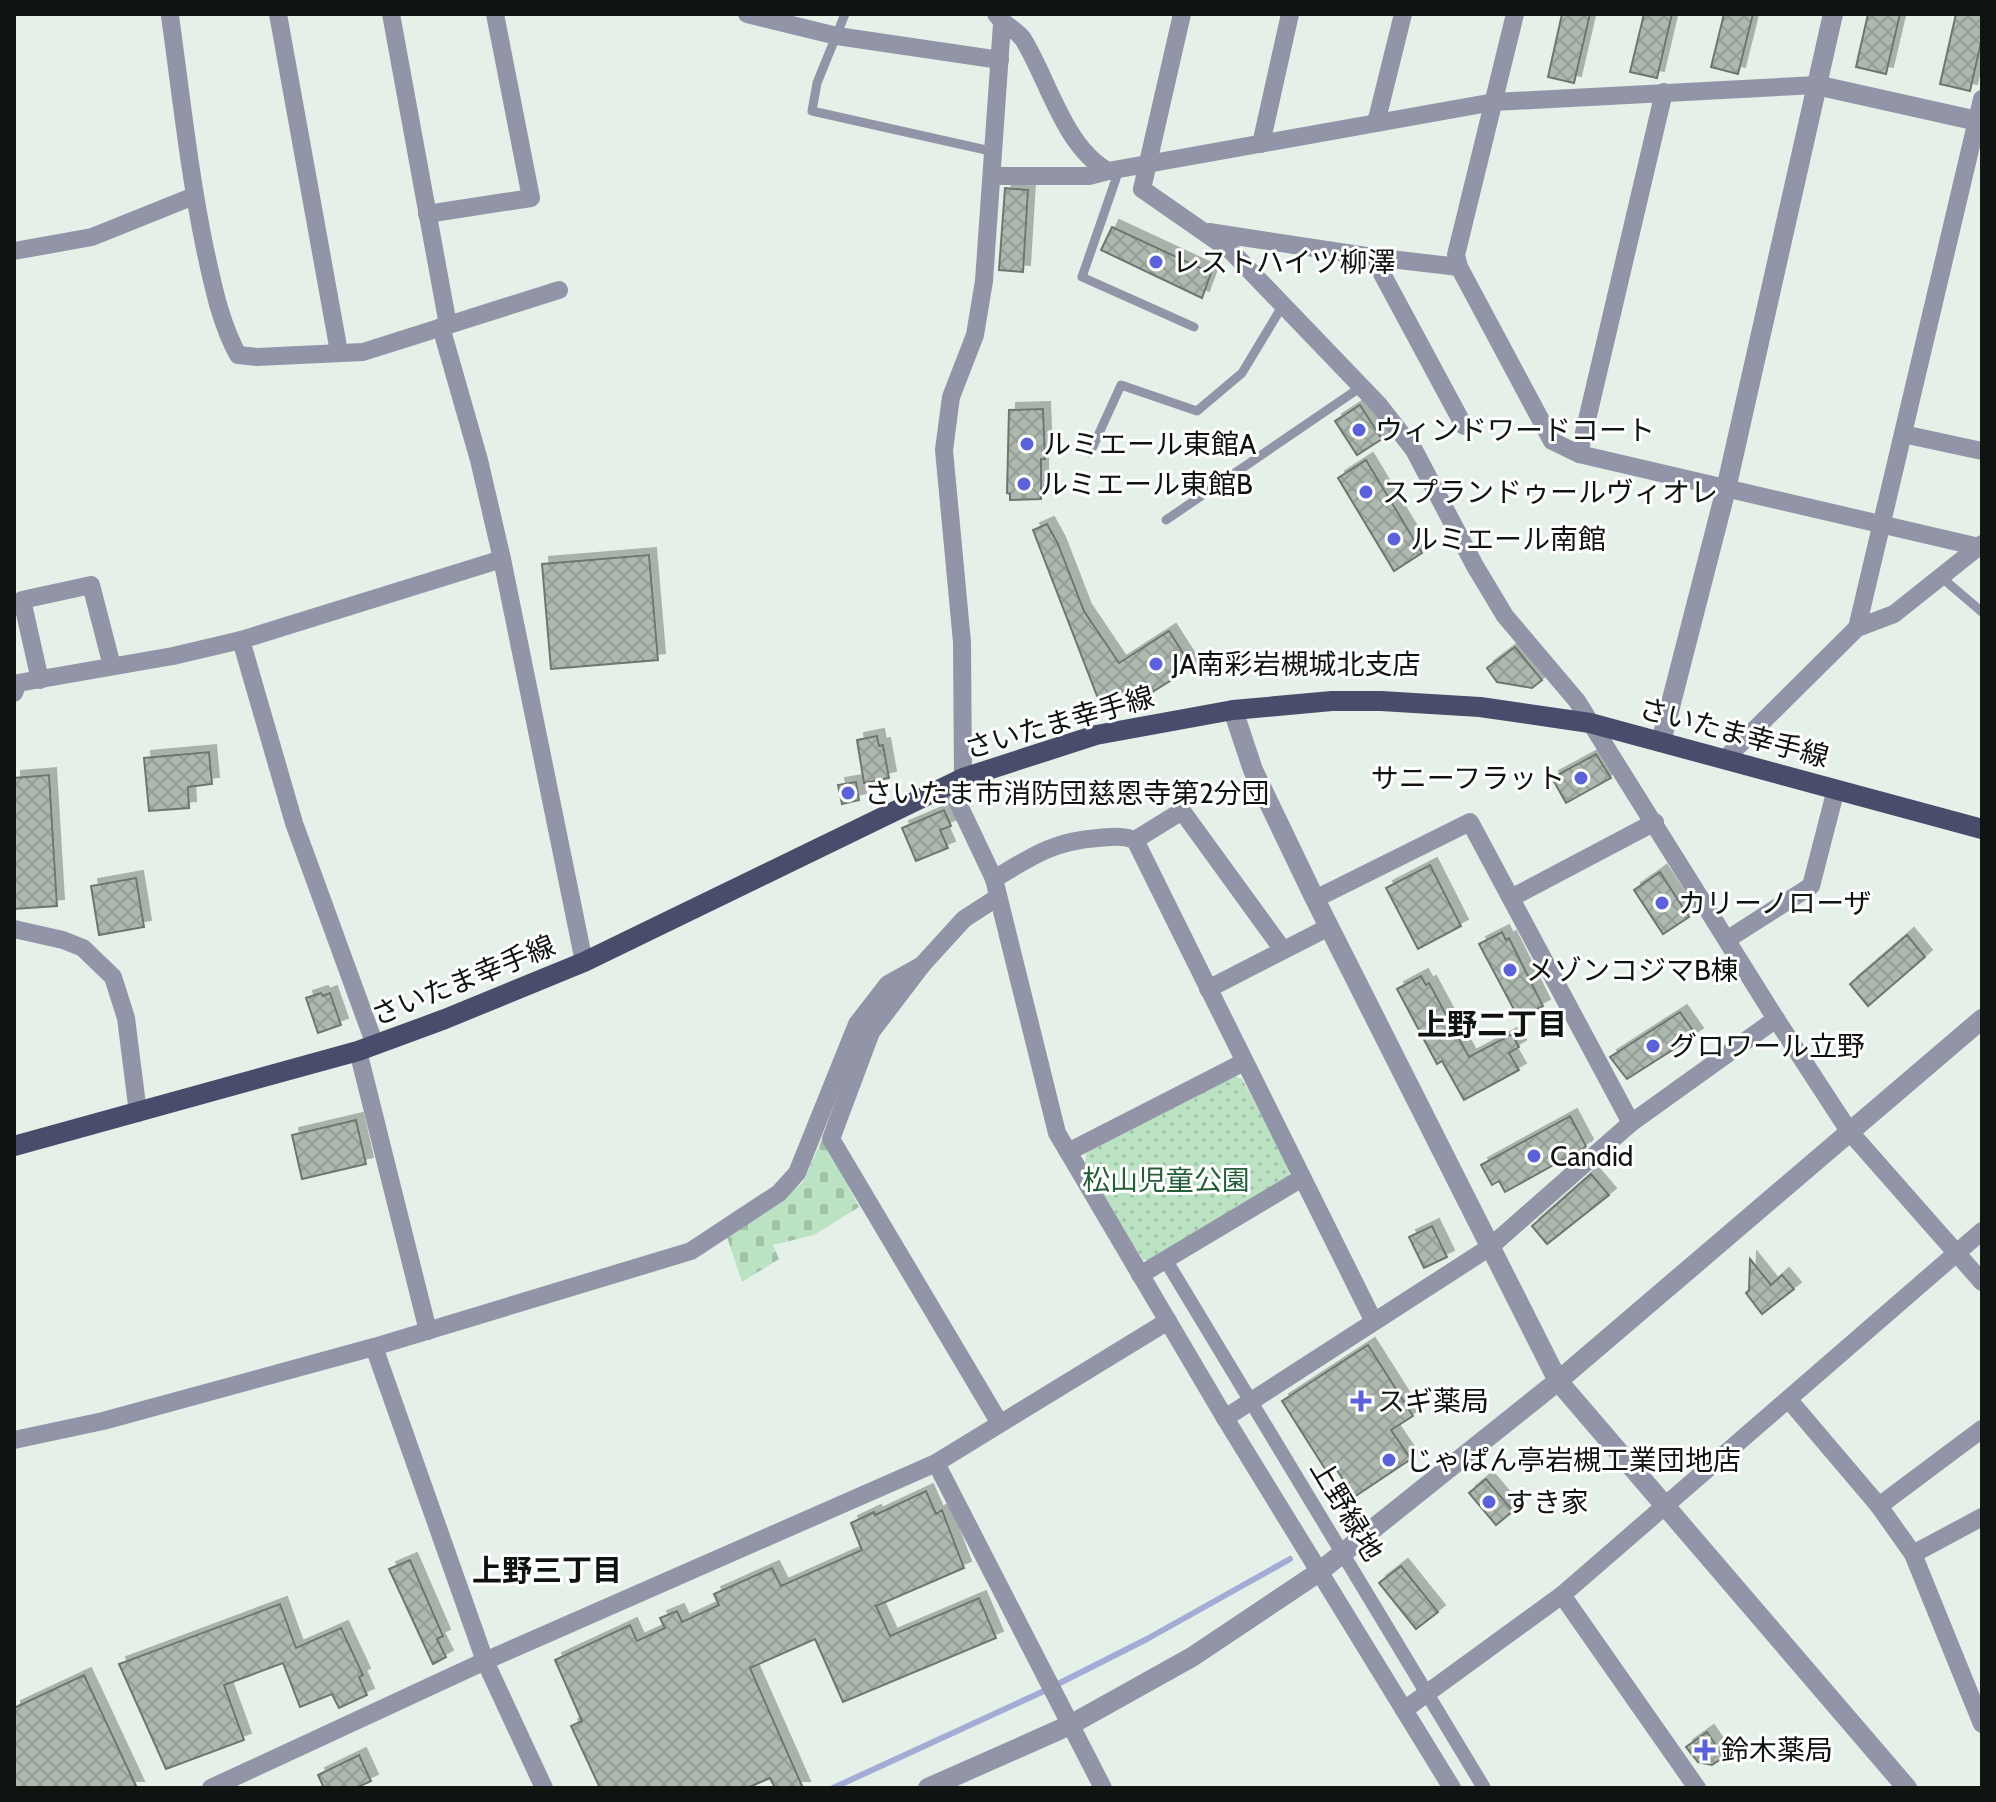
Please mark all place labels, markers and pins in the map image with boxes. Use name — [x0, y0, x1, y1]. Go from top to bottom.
place label: レストハイツ柳澤 — [1172, 245, 1395, 279]
marker: レストハイツ柳澤 — [1147, 253, 1165, 271]
place label: ウィンドワードコート — [1375, 413, 1655, 447]
marker: ウィンドワードコート — [1350, 421, 1368, 439]
place label: ルミエール東館A — [1043, 427, 1257, 461]
marker: ルミエール東館A — [1018, 435, 1036, 453]
place label: ルミエール東館B — [1040, 467, 1253, 501]
marker: ルミエール東館B — [1015, 475, 1033, 493]
place label: スプランドゥールヴィオレ — [1382, 475, 1718, 509]
marker: スプランドゥールヴィオレ — [1357, 483, 1375, 501]
place label: ルミエール南館 — [1410, 522, 1606, 556]
marker: ルミエール南館 — [1385, 530, 1403, 548]
place label: JA南彩岩槻城北支店 — [1171, 647, 1420, 681]
marker: JA南彩岩槻城北支店 — [1147, 655, 1165, 673]
place label: サニーフラット — [1371, 761, 1565, 795]
marker: サニーフラット — [1572, 769, 1590, 787]
place label: さいたま市消防団慈恩寺第2分団 — [864, 776, 1270, 810]
marker: さいたま市消防団慈恩寺第2分団 — [839, 784, 857, 802]
place label: カリーノローザ — [1678, 886, 1872, 920]
marker: カリーノローザ — [1653, 894, 1671, 912]
place label: メゾンコジマB棟 — [1526, 953, 1739, 987]
marker: メゾンコジマB棟 — [1501, 961, 1519, 979]
place label: グロワール立野 — [1669, 1029, 1865, 1063]
marker: グロワール立野 — [1644, 1037, 1662, 1055]
place label: Candid — [1550, 1139, 1633, 1173]
marker: Candid — [1525, 1147, 1543, 1165]
place label: スギ薬局 — [1377, 1384, 1489, 1418]
marker: スギ薬局 — [1352, 1392, 1370, 1410]
place label: じゃぱん亭岩槻工業団地店 — [1405, 1443, 1741, 1477]
marker: じゃぱん亭岩槻工業団地店 — [1380, 1451, 1398, 1469]
place label: すき家 — [1505, 1485, 1589, 1519]
marker: すき家 — [1480, 1493, 1498, 1511]
place label: 鈴木薬局 — [1721, 1733, 1833, 1767]
marker: 鈴木薬局 — [1696, 1741, 1714, 1759]

